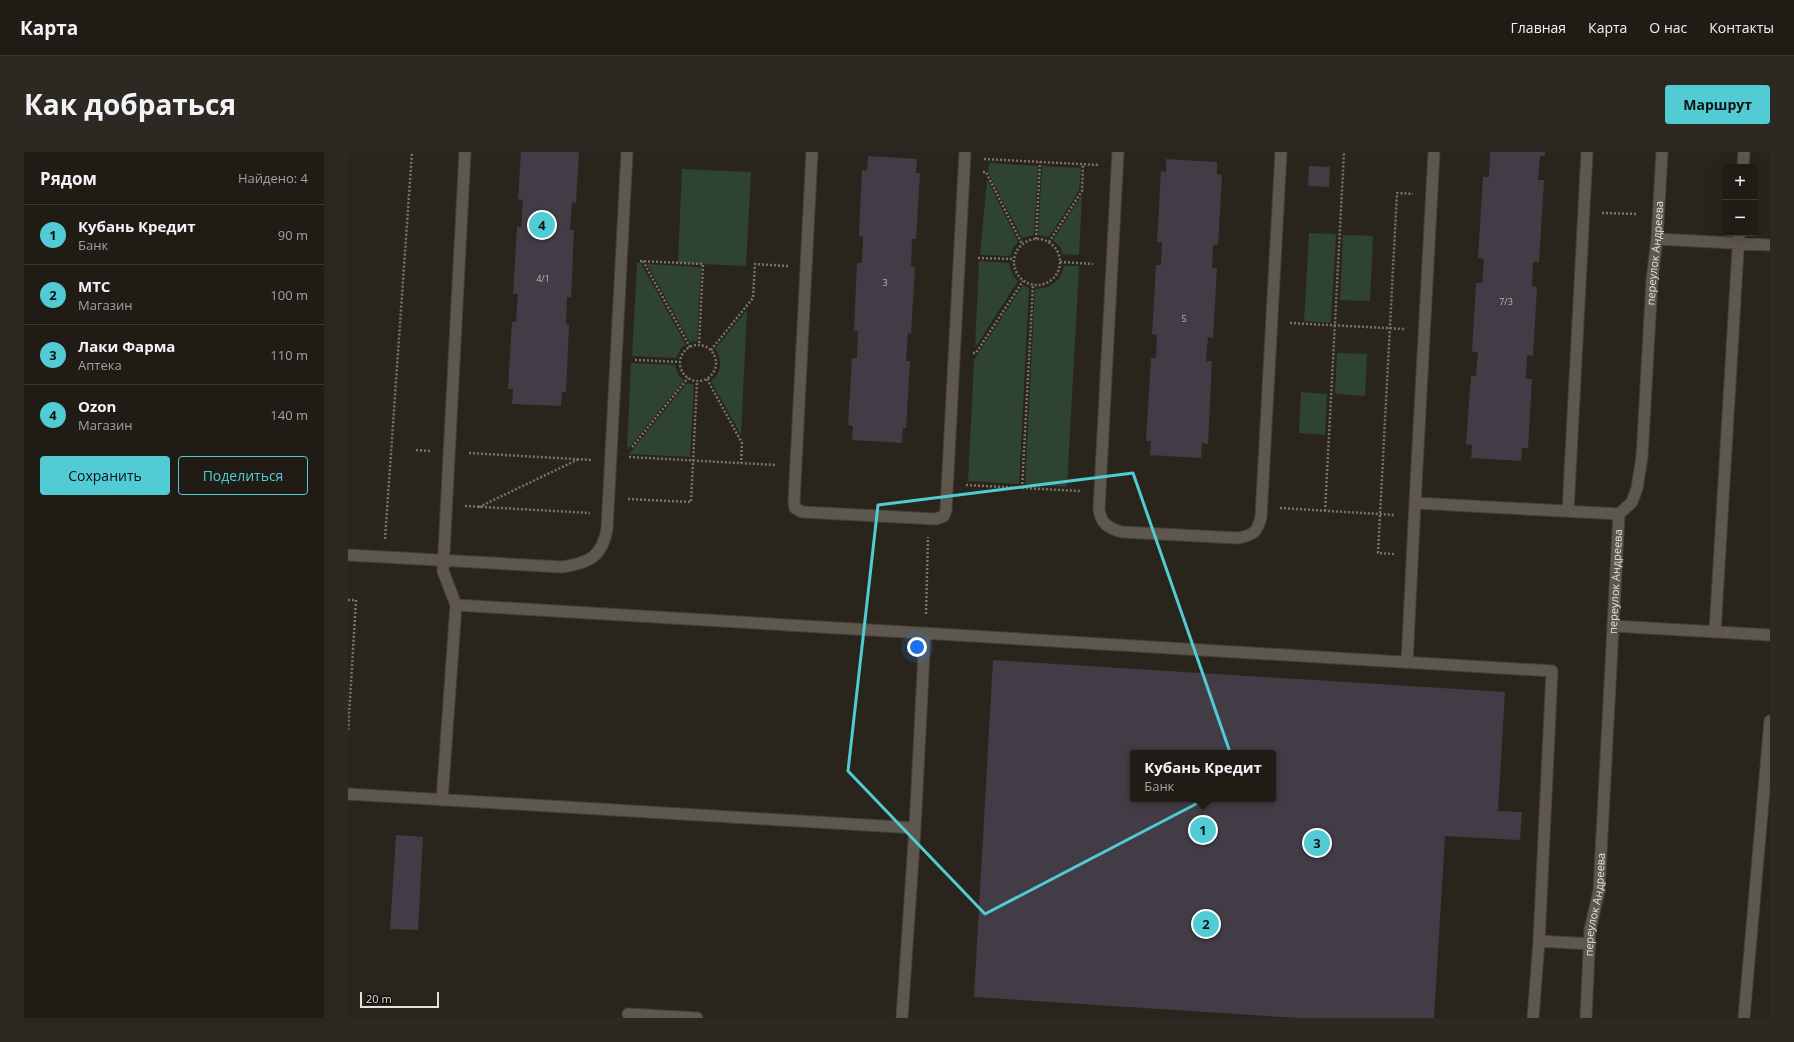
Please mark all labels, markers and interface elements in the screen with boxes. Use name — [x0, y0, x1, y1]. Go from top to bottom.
text: Карта — [20, 15, 78, 41]
text: Главная — [1511, 18, 1566, 37]
text: Карта — [1588, 18, 1627, 37]
text: О нас — [1649, 18, 1687, 37]
text: Контакты — [1709, 18, 1774, 37]
text: Как добраться — [24, 85, 236, 123]
button: Маршрут — [1665, 85, 1770, 124]
map controls — [1722, 164, 1758, 236]
button: + — [1722, 164, 1758, 200]
text: Рядом — [40, 167, 97, 190]
text: Найдено: 4 — [238, 169, 308, 187]
street label: переулок Андреева — [1643, 200, 1666, 306]
button: − — [1722, 200, 1758, 236]
pin: 4 — [529, 210, 555, 240]
text: Кубань Кредит — [78, 216, 196, 236]
text: 1 — [49, 226, 57, 244]
text: 90 m — [278, 226, 308, 244]
text: Банк — [78, 236, 108, 254]
house number: 4/1 — [536, 272, 550, 285]
text: МТС — [78, 276, 110, 296]
house number: 3 — [882, 276, 888, 289]
text: 2 — [49, 286, 57, 304]
text: 100 m — [270, 286, 308, 304]
house number: 7/3 — [1499, 295, 1513, 308]
text: Магазин — [78, 296, 133, 314]
house number: 5 — [1181, 312, 1187, 325]
text: Лаки Фарма — [78, 336, 175, 356]
text: 3 — [49, 346, 57, 364]
text: 110 m — [270, 346, 308, 364]
text: Аптека — [78, 356, 122, 374]
text: Ozon — [78, 396, 116, 416]
text: 4 — [49, 406, 57, 424]
text: 140 m — [270, 406, 308, 424]
text: Магазин — [78, 416, 133, 434]
button: Сохранить — [40, 456, 170, 495]
button: Поделиться — [178, 456, 308, 495]
street label: переулок Андреева — [1605, 529, 1625, 634]
your location — [907, 637, 927, 657]
popup — [1130, 750, 1276, 802]
text: Кубань Кредит — [1144, 757, 1262, 777]
text: Банк — [1144, 777, 1174, 795]
pin: 1 — [1190, 815, 1216, 845]
pin: 3 — [1304, 828, 1330, 858]
street label: переулок Андреева — [1581, 852, 1608, 957]
pin: 2 — [1193, 909, 1219, 939]
scale bar — [360, 990, 439, 1009]
text: 20 m — [366, 991, 392, 1006]

